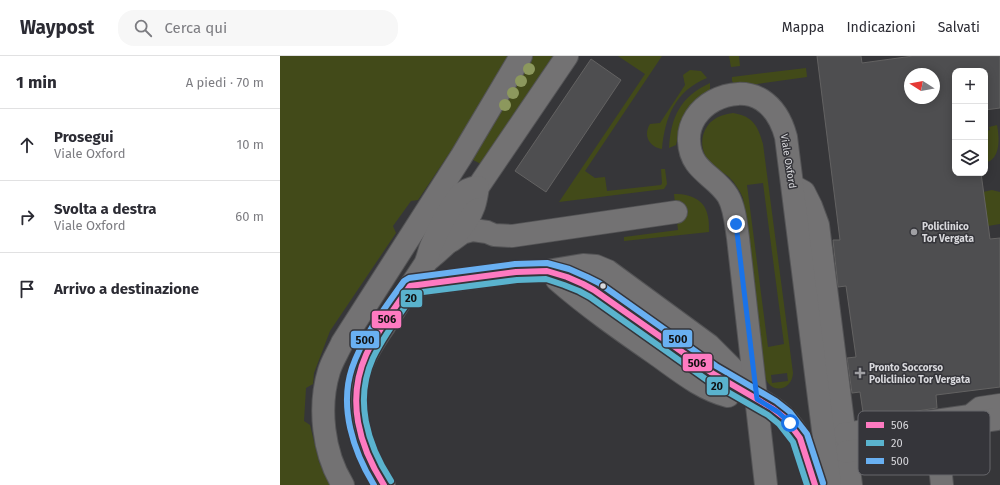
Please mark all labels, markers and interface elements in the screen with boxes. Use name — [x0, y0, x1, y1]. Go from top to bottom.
search box — [118, 10, 398, 46]
text: Waypost — [20, 16, 94, 39]
icon: search — [132, 17, 154, 39]
text: Cerca qui — [164, 19, 227, 37]
text: Mappa — [782, 19, 824, 36]
text: Indicazioni — [846, 19, 916, 36]
text: Salvati — [938, 19, 980, 36]
north arrow — [904, 68, 940, 104]
map controls — [952, 68, 988, 176]
button: + — [952, 68, 988, 104]
text: 1 min — [16, 72, 57, 93]
text: A piedi · 70 m — [186, 75, 264, 90]
button: − — [952, 104, 988, 140]
text: Prosegui — [54, 128, 113, 146]
street label: Viale Oxford — [778, 133, 798, 189]
icon: ahead — [16, 134, 38, 156]
text: 10 m — [237, 137, 264, 152]
button: layers — [952, 140, 988, 176]
text: Viale Oxford — [54, 146, 126, 161]
text: Svolta a destra — [54, 200, 156, 218]
icon: right — [16, 206, 38, 228]
text: 60 m — [235, 209, 264, 224]
route end — [727, 215, 745, 233]
text: Viale Oxford — [54, 218, 126, 233]
place label: Policlinico Tor Vergata — [922, 221, 974, 245]
marker: Policlinico Tor Vergata — [909, 227, 919, 237]
icon: arrive — [16, 278, 38, 300]
text: Arrivo a destinazione — [54, 280, 199, 298]
unlabelled marker — [598, 281, 608, 291]
line badge: 20 — [400, 289, 423, 308]
text: 20 — [405, 292, 418, 305]
line badge: 506 — [371, 310, 402, 329]
text: 506 — [378, 313, 396, 326]
line badge: 500 — [662, 329, 693, 348]
line badge: 500 — [350, 330, 380, 349]
text: 500 — [669, 333, 688, 346]
text: 500 — [356, 334, 375, 347]
line badge: 506 — [682, 353, 713, 372]
text: 506 — [688, 357, 706, 370]
place label: Pronto Soccorso Policlinico Tor Vergata — [869, 362, 971, 386]
marker: Pronto Soccorso Policlinico Tor Vergata — [854, 367, 866, 379]
line badge: 20 — [706, 376, 729, 396]
text: 20 — [711, 380, 724, 393]
legend — [858, 411, 990, 475]
route start — [781, 414, 799, 432]
text: 506 — [891, 419, 909, 432]
text: 20 — [891, 437, 903, 450]
text: 500 — [891, 455, 909, 468]

